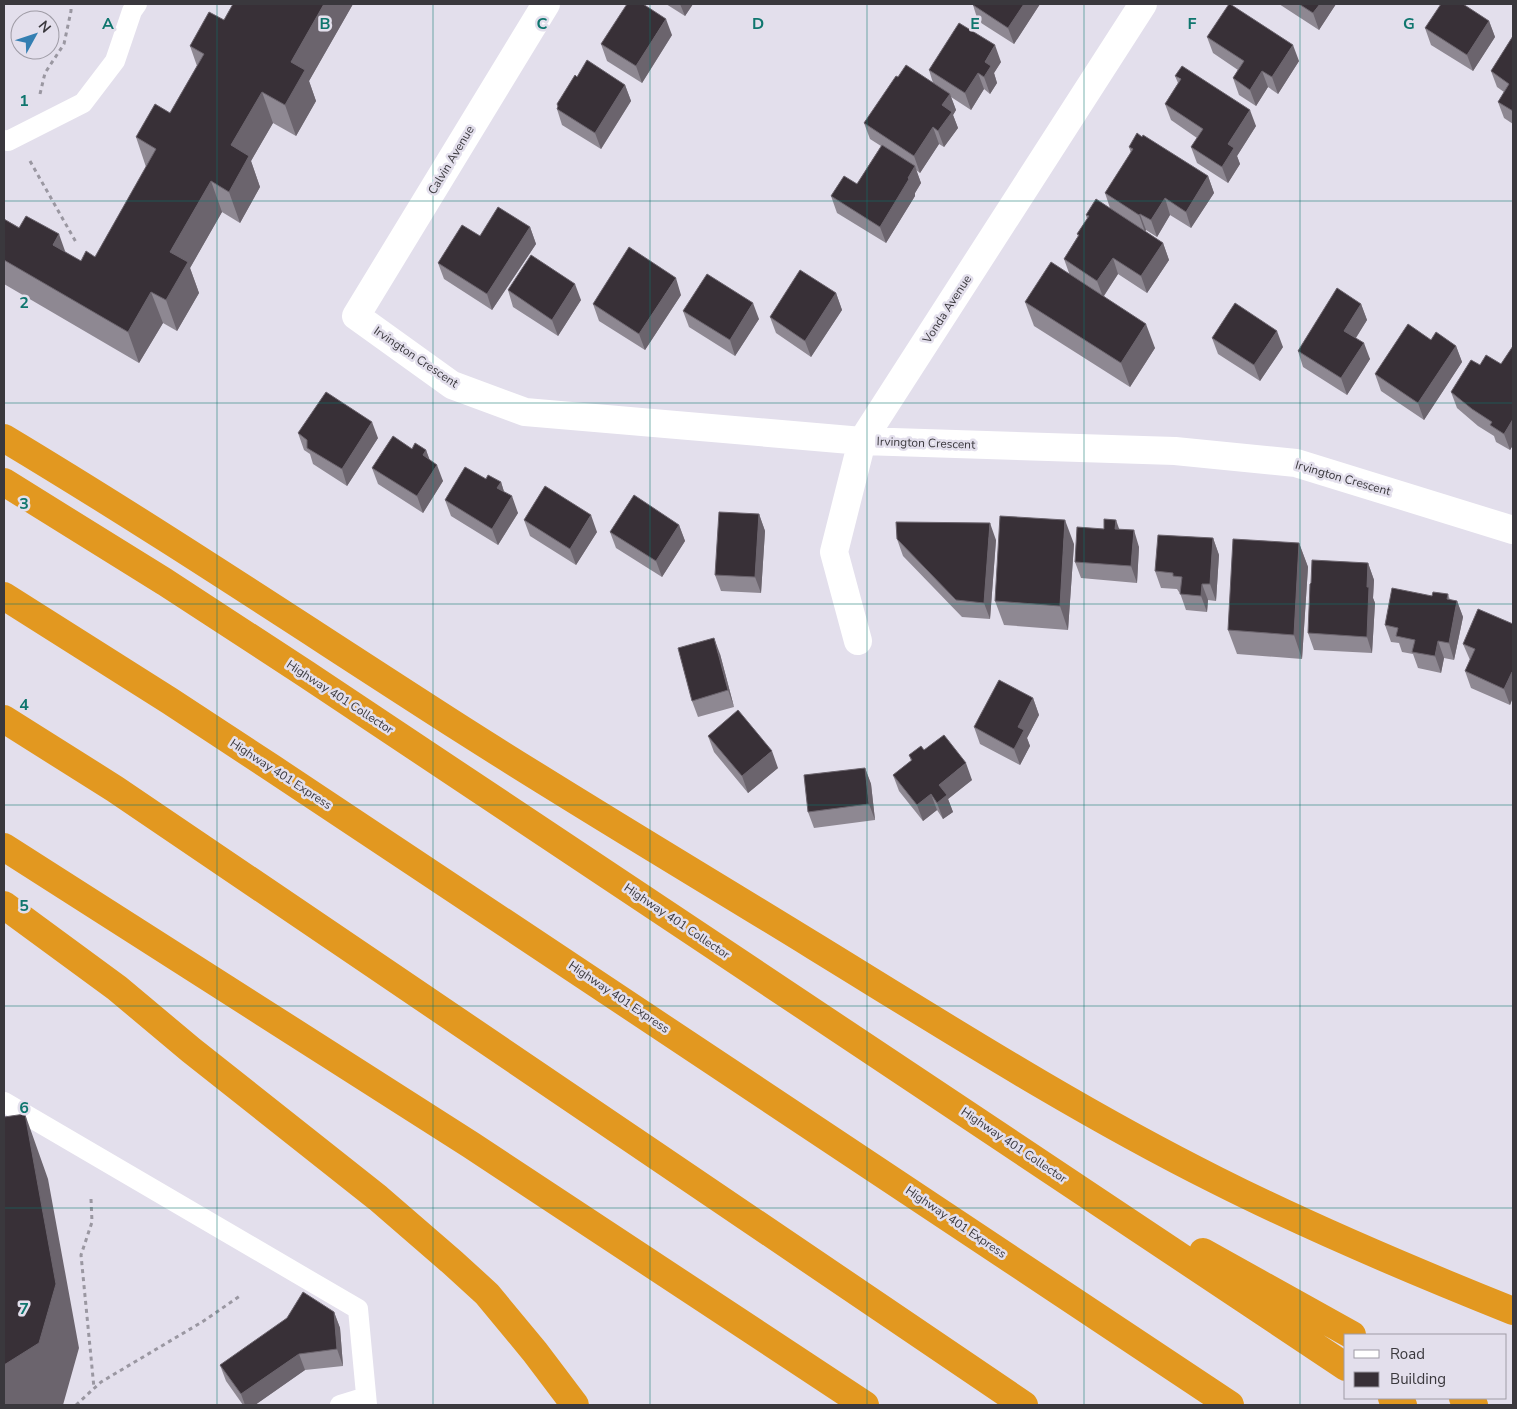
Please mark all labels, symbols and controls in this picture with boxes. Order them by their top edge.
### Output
north arrow [10,10,60,60]
text: A [102,13,114,35]
text: B [319,13,331,35]
text: C [537,13,548,35]
text: D [752,13,764,35]
text: E [970,13,980,35]
text: F [1188,13,1197,35]
text: G [1403,13,1415,35]
text: N [34,17,55,37]
text: 1 [19,90,29,112]
street label: Calvin Avenue [424,123,478,197]
street label: Vonda Avenue [918,272,975,347]
text: 2 [19,292,29,314]
street label: Irvington Crescent [371,323,462,392]
street label: Irvington Crescent [876,433,976,453]
street label: Irvington Crescent [1293,457,1393,499]
text: 3 [19,493,29,515]
street label: Highway 401 Collector [284,656,397,738]
text: 4 [19,694,29,716]
street label: Highway 401 Express [227,735,335,813]
street label: Highway 401 Collector [621,880,734,963]
text: 5 [19,895,29,917]
street label: Highway 401 Express [565,957,673,1037]
text: 6 [19,1097,29,1119]
street label: Highway 401 Collector [958,1104,1071,1187]
street label: Highway 401 Express [902,1182,1010,1262]
text: 7 [19,1298,29,1320]
legend [1344,1334,1507,1399]
text: Road [1390,1344,1425,1364]
text: Building [1390,1369,1446,1389]

